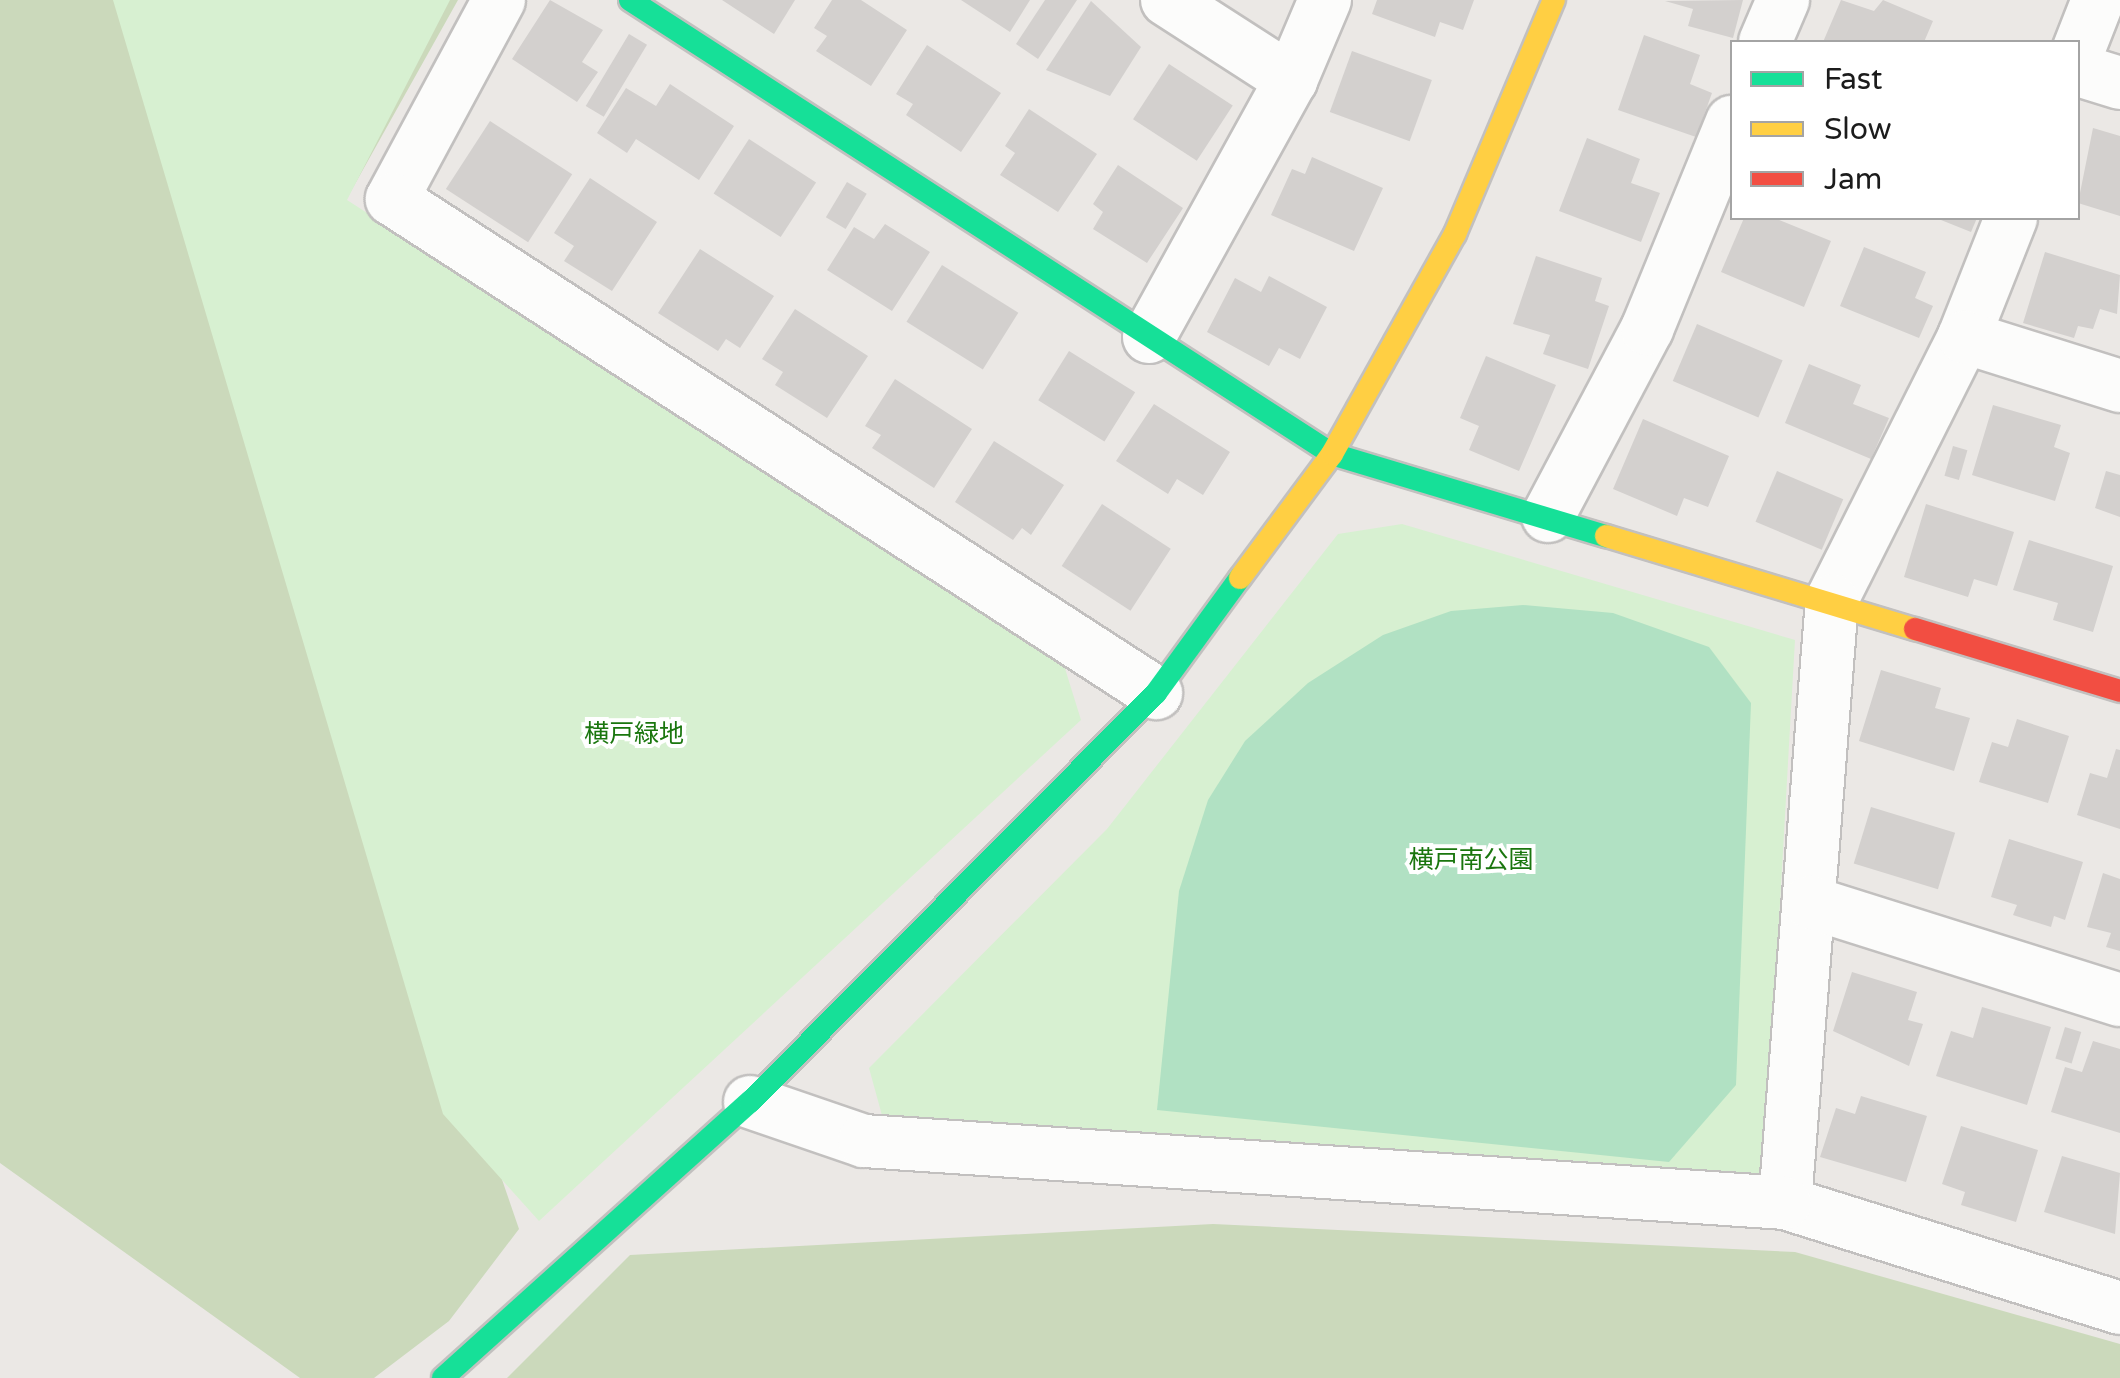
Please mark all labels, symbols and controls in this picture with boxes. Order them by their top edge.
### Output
legend [1730,40,2080,220]
text: Fast [1824,61,1883,98]
text: Slow [1824,111,1892,148]
text: Jam [1824,161,1882,198]
park label: 横戸緑地 [584,719,684,749]
park label: 横戸南公園 [1409,845,1533,875]

